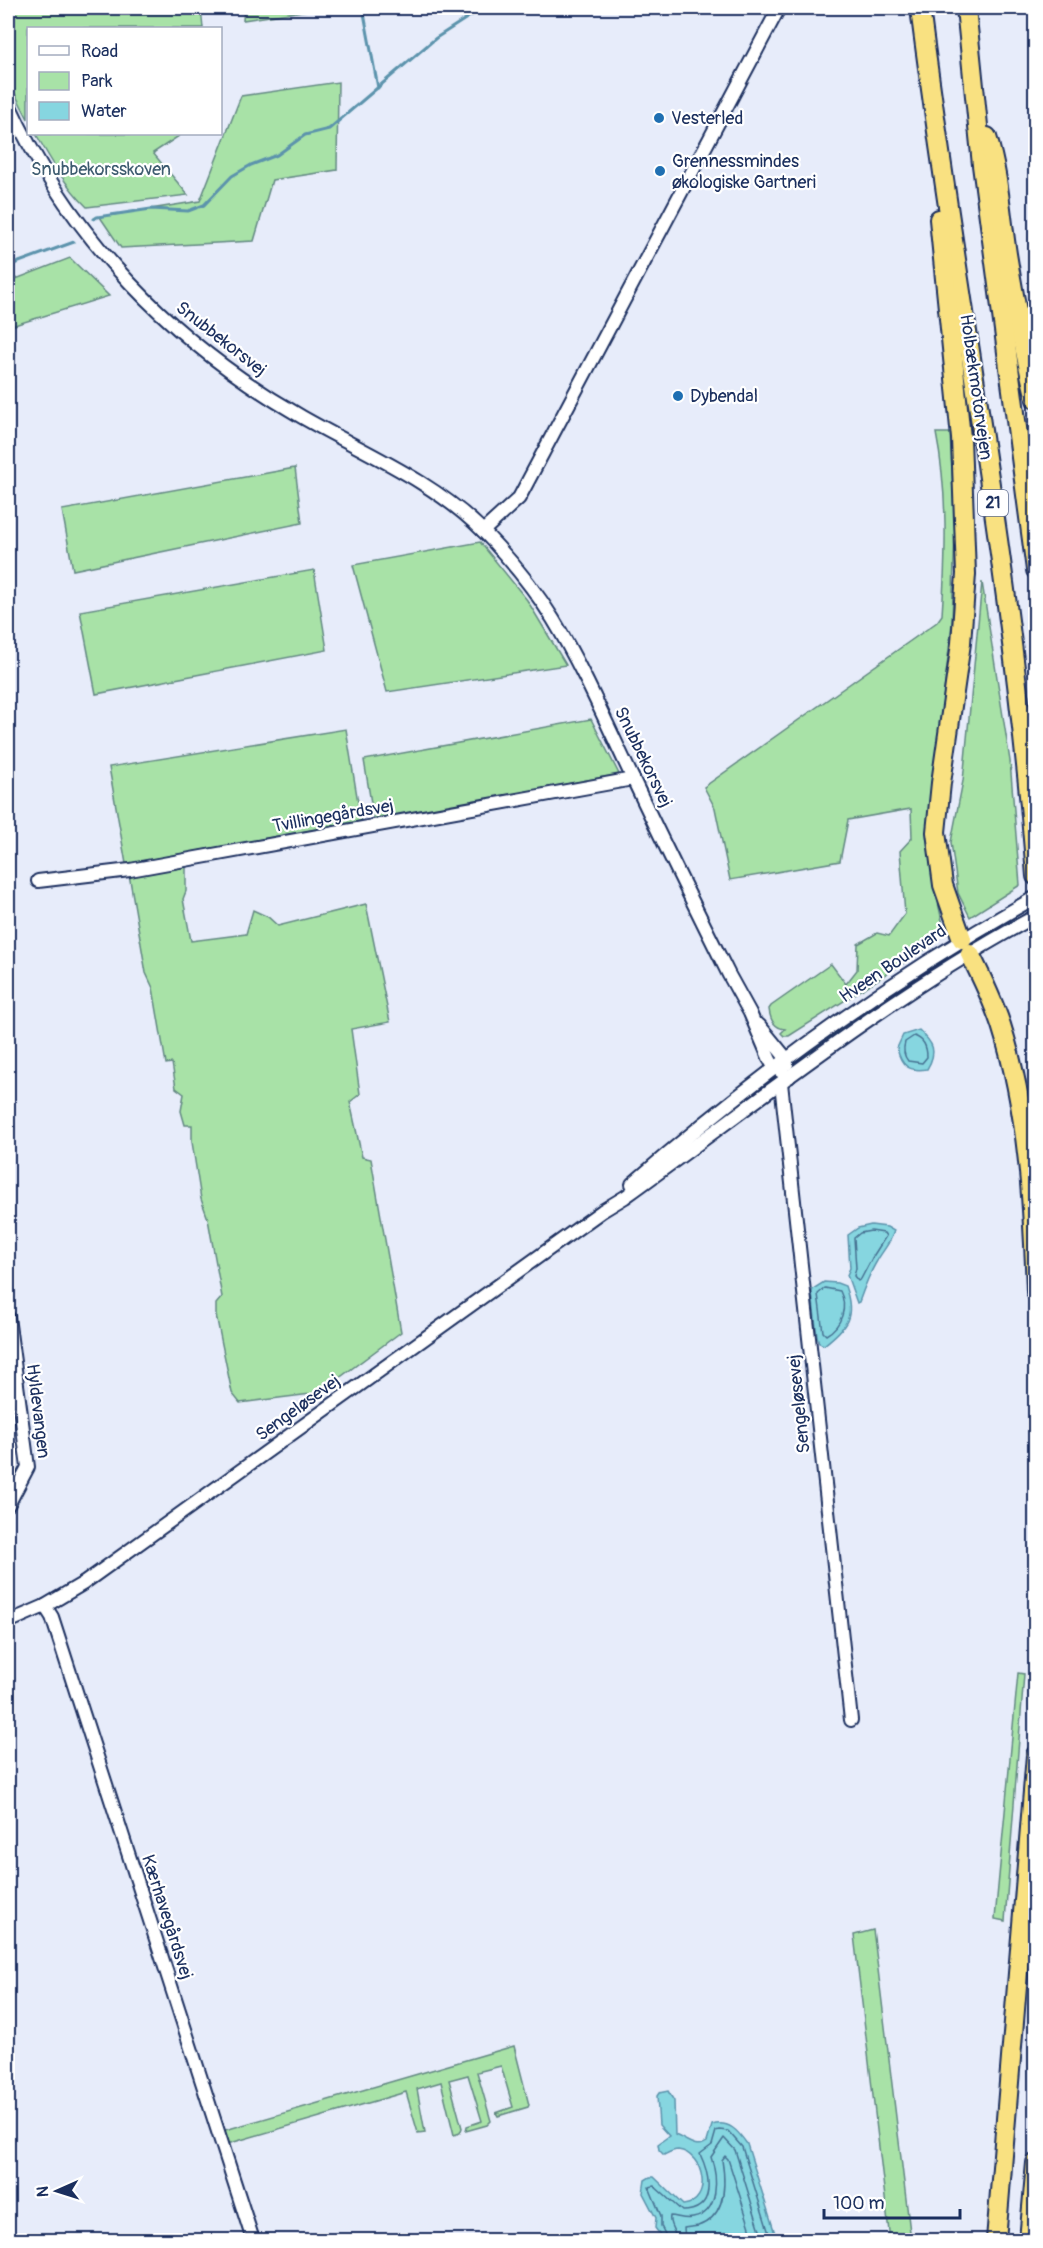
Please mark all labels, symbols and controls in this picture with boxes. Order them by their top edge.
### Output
legend [27,27,222,135]
text: Road [81,40,118,63]
text: Park [81,70,113,93]
text: Water [81,100,127,123]
place label: Vesterled [671,107,743,130]
marker: Vesterled [652,111,666,125]
place label: Grennessmindes økologiske Gartneri [672,150,816,194]
park label: Snubbekorsskoven [31,158,171,181]
marker: Grennessmindes økologiske Gartneri [653,164,667,178]
street label: Snubbekorsvej [171,296,271,382]
street label: Holbækmotorvejen [954,313,998,461]
place label: Dybendal [690,385,758,408]
marker: Dybendal [671,389,685,403]
road number: 21 [978,490,1008,516]
street label: Snubbekorsvej [609,703,677,811]
street label: Tvillingegårdsvej [270,794,396,838]
street label: Hveen Boulevard [835,920,951,1008]
street label: Sengeløsevej [782,1354,816,1454]
street label: Hyldevangen [21,1362,55,1460]
street label: Sengeløsevej [251,1370,345,1446]
street label: Kærhavegårdsvej [136,1852,198,1982]
north arrow [27,2161,87,2221]
scale bar [824,2182,960,2220]
text: N [33,2186,53,2198]
text: 100 m [833,2192,885,2215]

